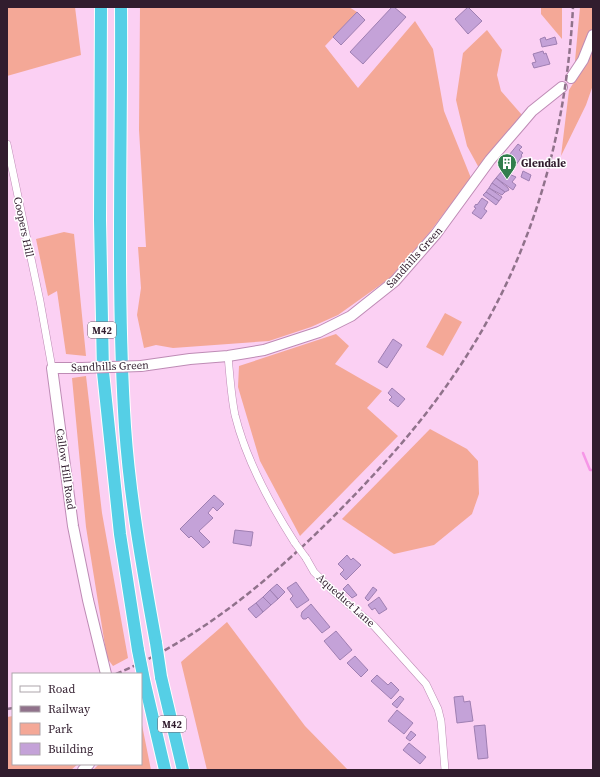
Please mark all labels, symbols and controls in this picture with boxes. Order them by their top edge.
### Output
building icon: Glendale [496,152,518,180]
place label: Glendale [521,156,566,171]
street label: Coopers Hill [10,196,37,259]
street label: Sandhills Green [383,223,446,291]
road number: M42 [88,322,116,338]
street label: Sandhills Green [71,358,149,375]
street label: Callow Hill Road [52,427,79,512]
street label: Aqueduct Lane [313,570,378,631]
legend [12,673,142,765]
text: Road [48,681,75,697]
text: Railway [48,701,91,717]
road number: M42 [158,716,186,732]
text: Park [48,721,73,737]
text: Building [48,741,93,757]

